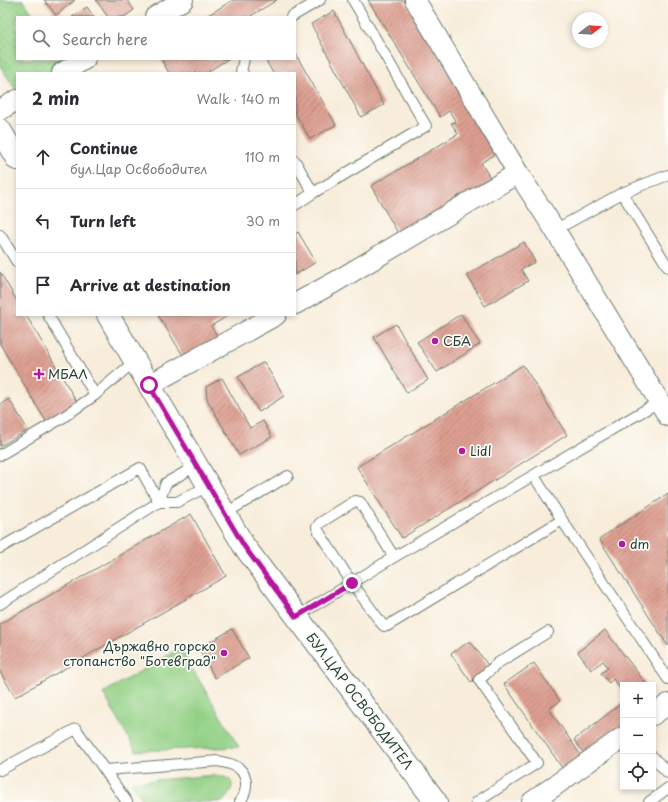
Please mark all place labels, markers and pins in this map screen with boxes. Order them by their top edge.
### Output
place label: СБА [443,331,471,350]
marker: СБА [430,336,440,346]
place label: МБАЛ [48,364,88,383]
marker: МБАЛ [33,368,45,380]
place label: Lidl [470,441,491,460]
marker: Lidl [457,446,467,456]
place label: dm [630,534,649,553]
marker: dm [617,539,627,549]
place label: Държавно горско стопанство "Ботевград" [63,636,216,670]
marker: Държавно горско стопанство "Ботевград" [219,648,229,658]

